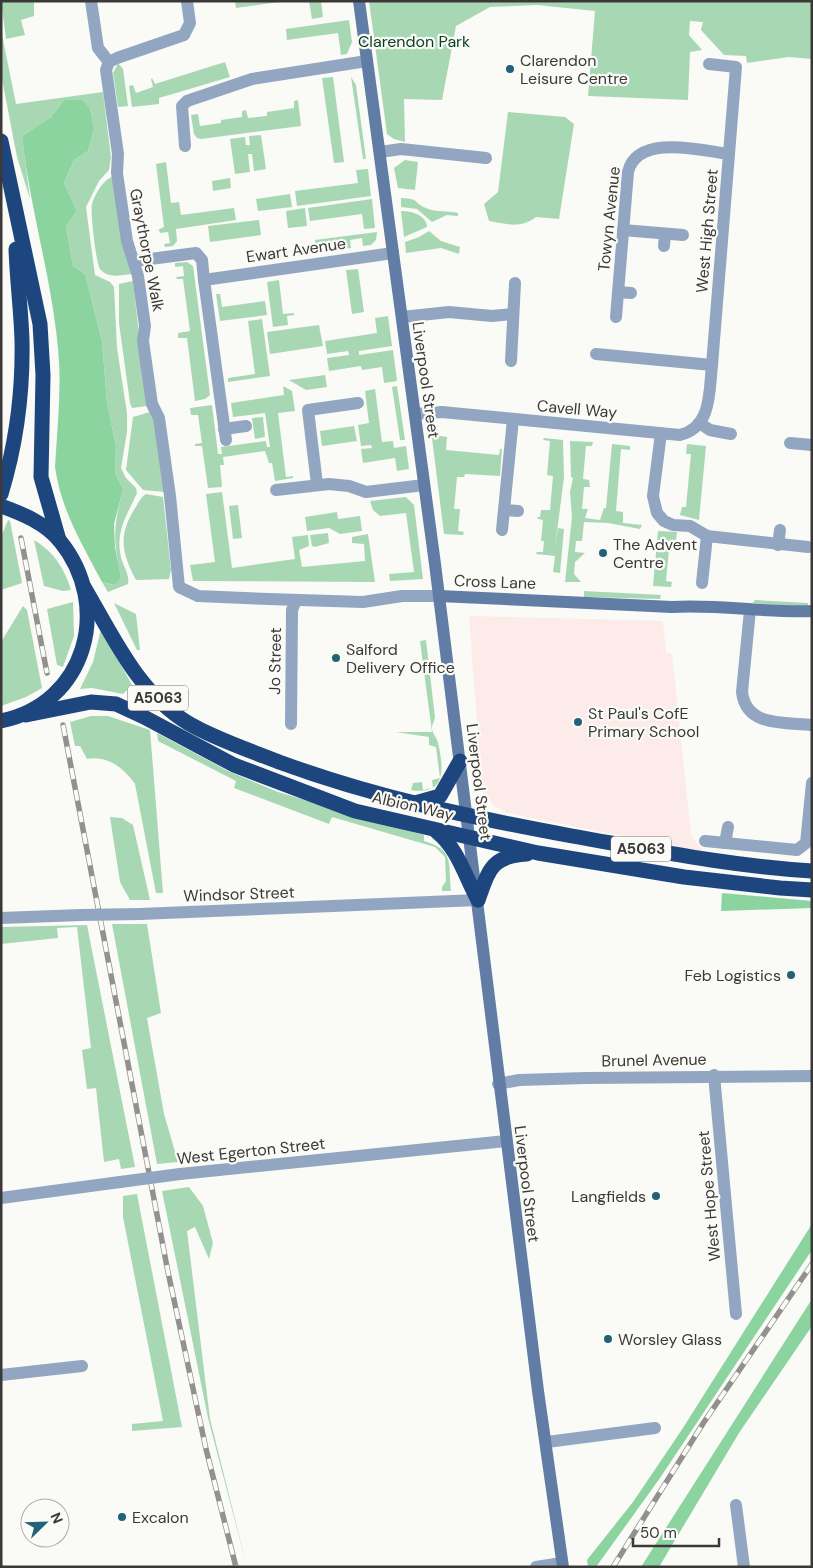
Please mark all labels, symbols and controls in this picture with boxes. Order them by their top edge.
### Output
park label: Clarendon Park [358,31,470,52]
place label: Clarendon Leisure Centre [520,50,628,89]
marker: Clarendon Leisure Centre [504,63,516,75]
street label: Towyn Avenue [593,165,625,273]
street label: West High Street [691,168,723,294]
street label: Graythorpe Walk [125,187,169,313]
street label: Ewart Avenue [245,233,347,267]
street label: Liverpool Street [407,320,445,440]
street label: Cavell Way [536,395,618,423]
place label: The Advent Centre [613,534,697,573]
marker: The Advent Centre [597,547,609,559]
street label: Cross Lane [454,570,536,594]
street label: Jo Street [264,627,286,695]
place label: Salford Delivery Office [346,639,455,678]
marker: Salford Delivery Office [330,652,342,664]
road number: A5063 [128,686,188,710]
place label: St Paul's CofE Primary School [588,703,699,742]
marker: St Paul's CofE Primary School [572,716,584,728]
street label: Liverpool Street [461,722,497,842]
street label: Albion Way [370,786,456,826]
road number: A5063 [611,836,671,862]
street label: Windsor Street [183,882,295,906]
place label: Feb Logistics [684,965,781,986]
marker: Feb Logistics [785,969,797,981]
street label: Brunel Avenue [601,1049,707,1071]
street label: Liverpool Street [509,1124,545,1244]
street label: West Hope Street [693,1130,725,1262]
street label: West Egerton Street [176,1133,326,1169]
place label: Langfields [571,1186,646,1207]
marker: Langfields [650,1190,662,1202]
place label: Worsley Glass [618,1329,722,1350]
marker: Worsley Glass [602,1333,614,1345]
north arrow [20,1498,70,1548]
place label: Excalon [132,1507,189,1528]
text: N [47,1510,67,1526]
marker: Excalon [116,1511,128,1523]
scale bar [633,1516,719,1548]
text: 50 m [640,1523,677,1543]

